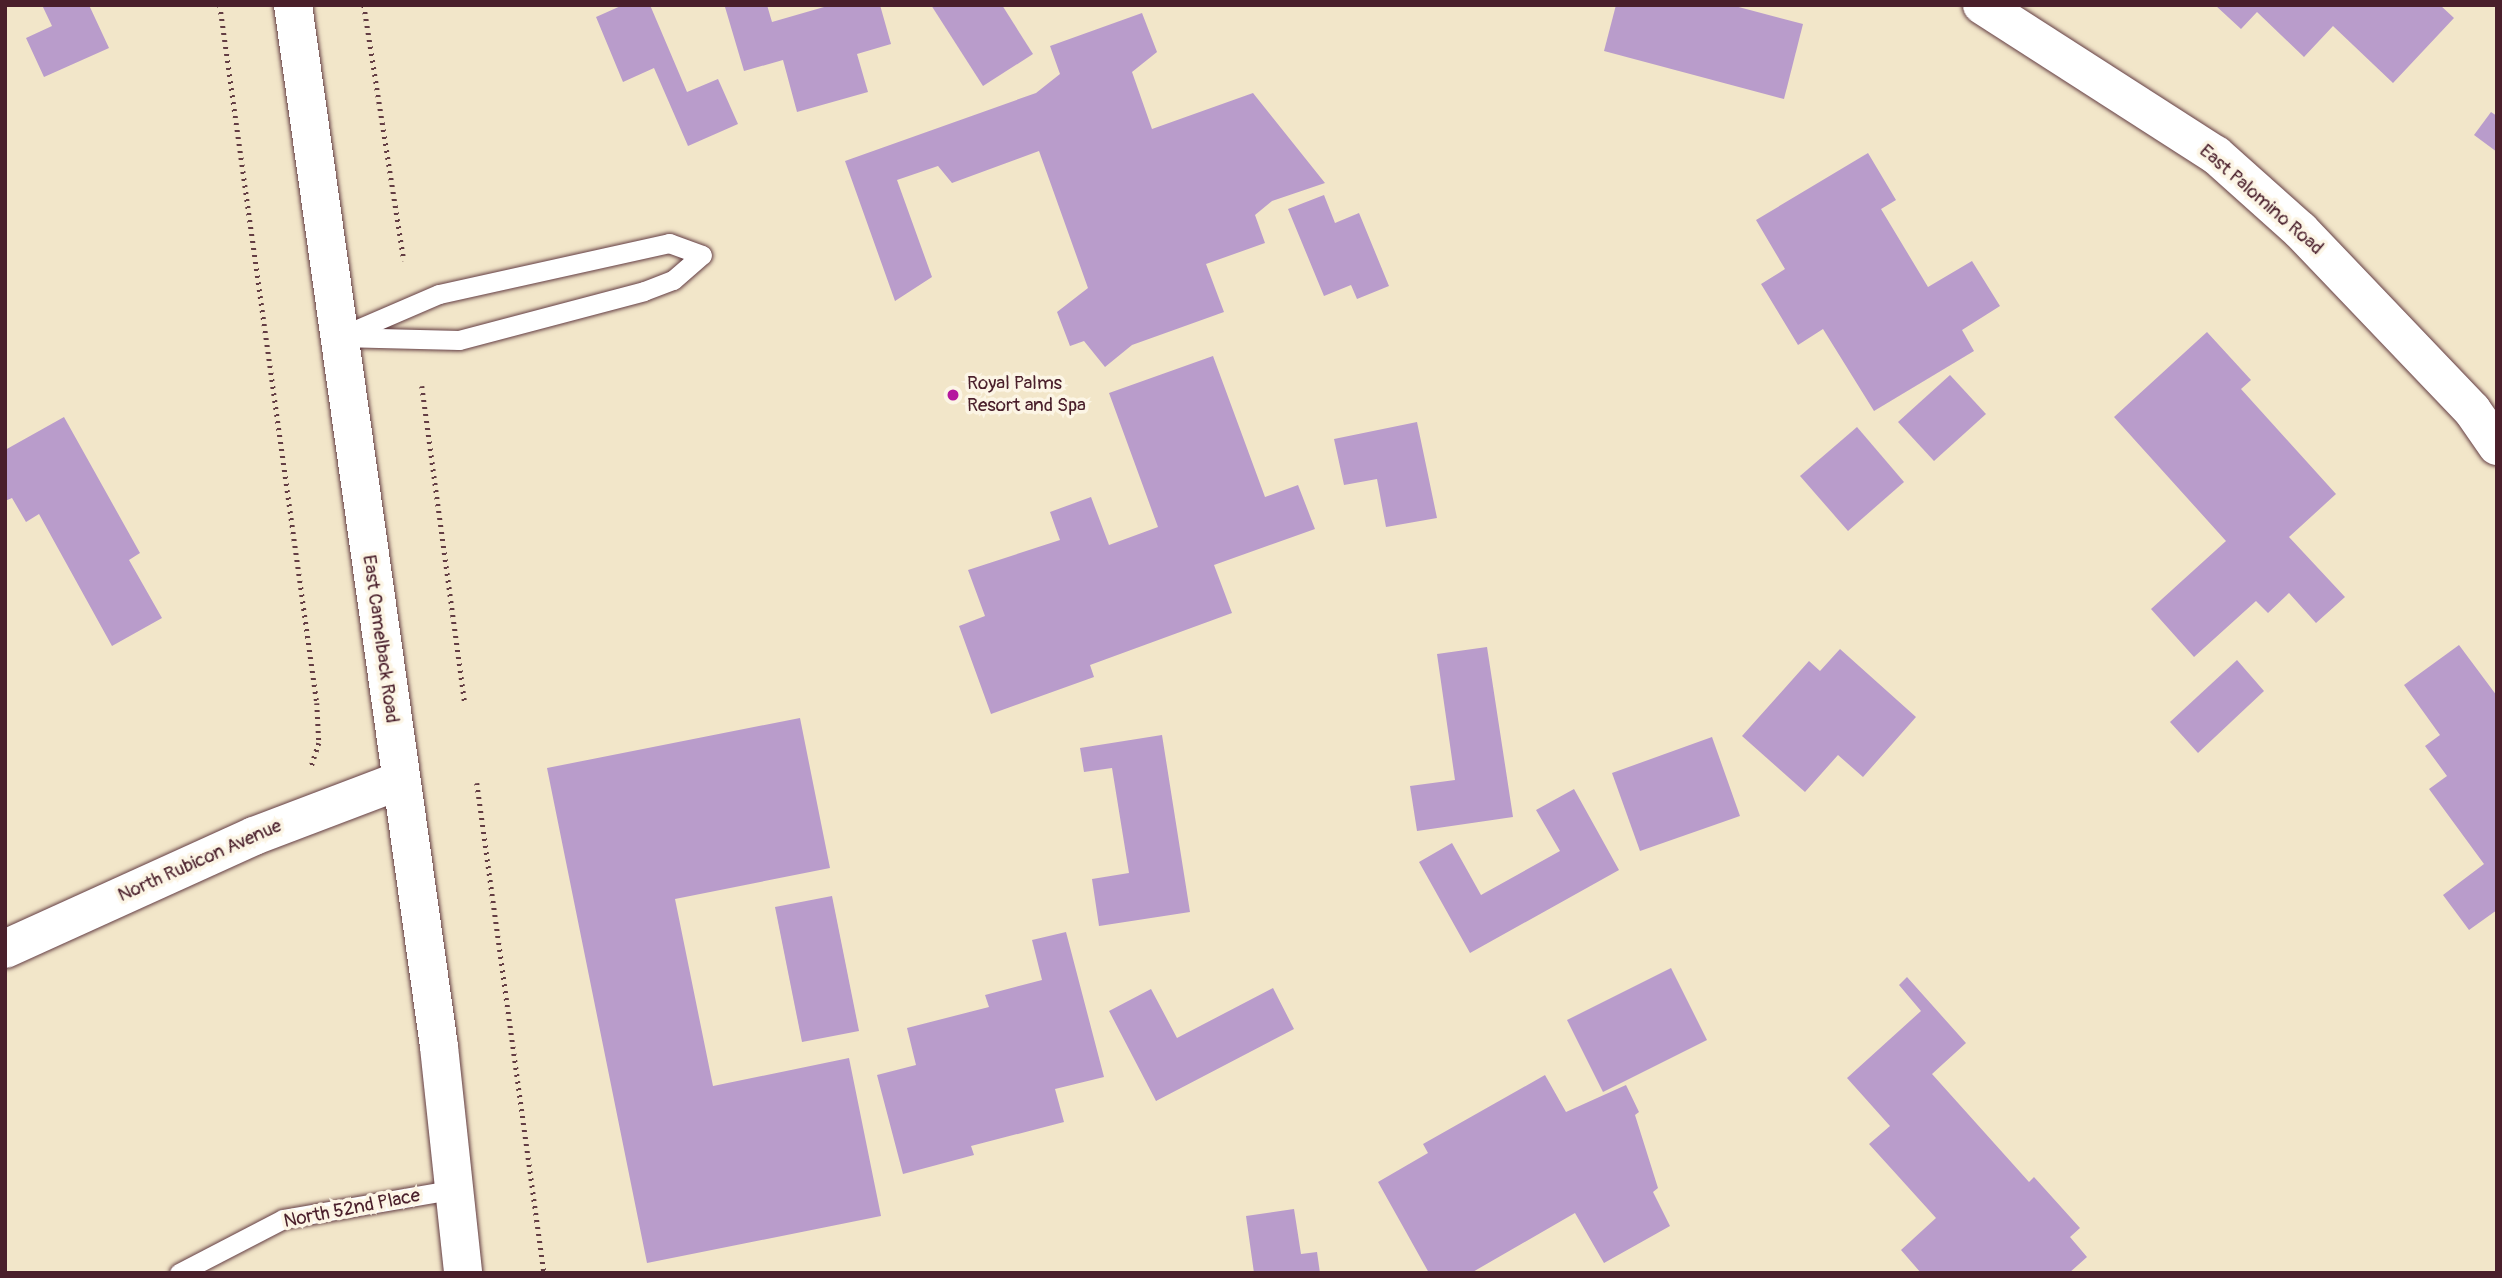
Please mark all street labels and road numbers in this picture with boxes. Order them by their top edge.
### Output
street label: East Palomino Road [2194,140,2328,260]
street label: East Camelback Road [357,553,403,725]
street label: North Rubicon Avenue [115,815,285,907]
street label: North 52nd Place [282,1185,422,1233]

